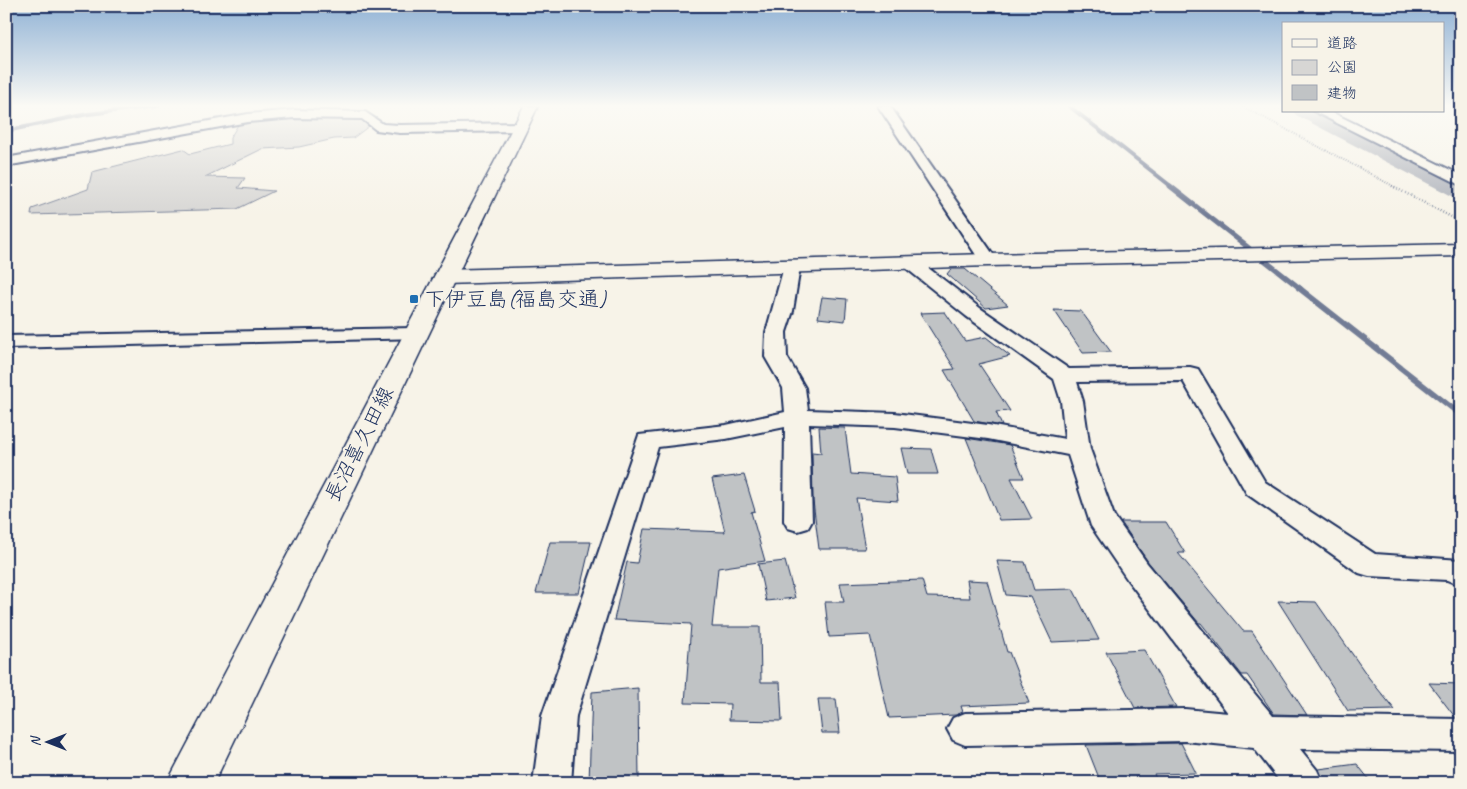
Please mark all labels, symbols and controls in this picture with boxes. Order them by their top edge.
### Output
legend [1282,22,1444,112]
text: 道路 [1327,34,1357,53]
text: 公園 [1327,58,1357,77]
text: 建物 [1327,84,1357,103]
place label: 下伊豆島(福島交通) [424,286,607,312]
marker: 下伊豆島(福島交通) [408,293,420,305]
street label: 長沼喜久田線 [319,382,399,506]
north arrow [22,716,72,766]
text: N [27,735,44,746]

